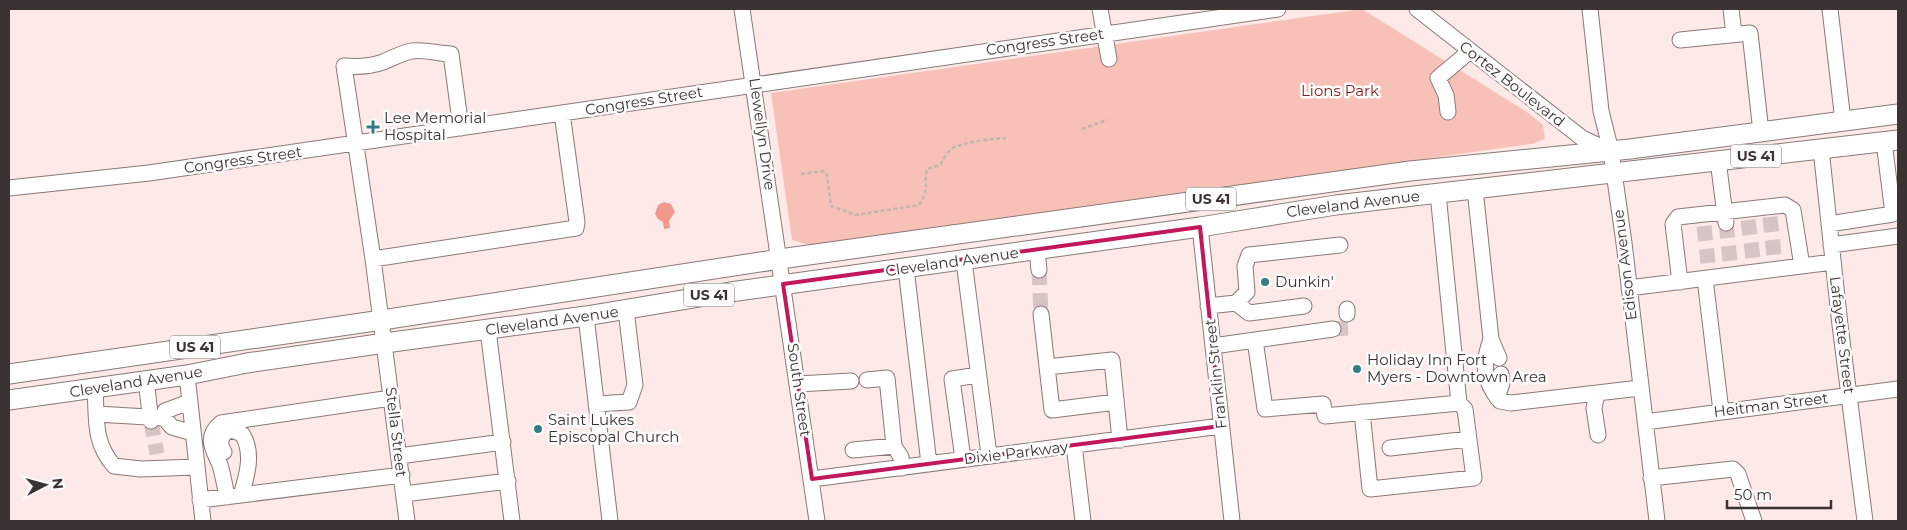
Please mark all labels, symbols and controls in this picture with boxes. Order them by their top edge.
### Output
street label: Congress Street [985,24,1105,59]
street label: Cortez Boulevard [1456,36,1569,131]
street label: Llewellyn Drive [745,77,780,191]
park label: Lions Park [1301,81,1379,100]
street label: Congress Street [584,82,704,119]
place label: Lee Memorial Hospital [384,108,486,144]
marker: Lee Memorial Hospital [366,120,380,134]
street label: Congress Street [183,142,303,177]
road number: US 41 [1731,144,1781,168]
street label: Cleveland Avenue [1285,186,1421,221]
road number: US 41 [1186,188,1236,210]
street label: Edison Avenue [1608,209,1641,322]
street label: Cleveland Avenue [884,243,1020,280]
place label: Dunkin' [1275,272,1334,291]
street label: Lafayette Street [1826,275,1859,395]
marker: Dunkin' [1259,276,1271,288]
road number: US 41 [684,284,734,306]
street label: Cleveland Avenue [484,302,620,339]
street label: Franklin Street [1200,318,1231,430]
road number: US 41 [170,336,220,358]
street label: South Street [784,342,815,438]
place label: Holiday Inn Fort Myers - Downtown Area [1367,350,1547,386]
street label: Cleveland Avenue [68,362,204,401]
marker: Holiday Inn Fort Myers - Downtown Area [1351,363,1363,375]
street label: Stella Street [382,386,411,478]
street label: Heitman Street [1712,388,1829,421]
place label: Saint Lukes Episcopal Church [548,410,679,446]
marker: Saint Lukes Episcopal Church [532,423,544,435]
street label: Dixie Parkway [963,437,1070,468]
north arrow [20,460,70,510]
text: N [48,477,67,490]
scale bar [1727,478,1831,510]
text: 50 m [1734,485,1772,504]

